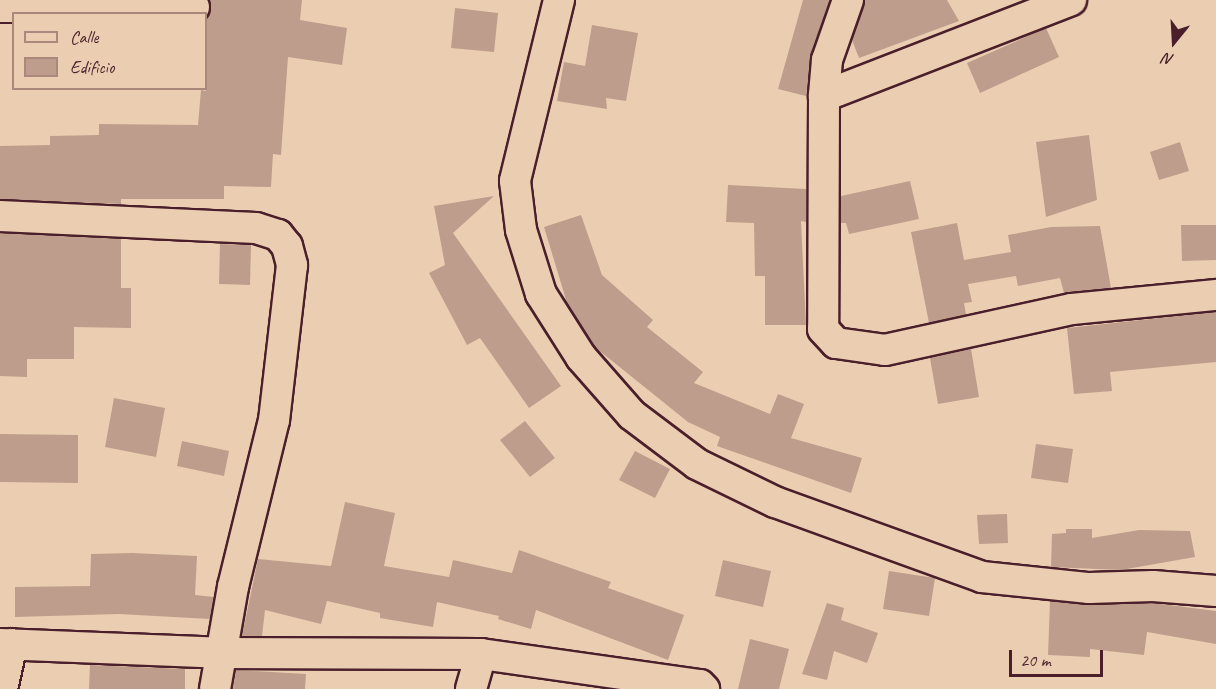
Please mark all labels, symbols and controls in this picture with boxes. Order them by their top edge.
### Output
legend [12,12,207,90]
north arrow [1144,12,1204,72]
text: Calle [70,26,98,48]
text: N [1161,48,1176,70]
text: Edificio [70,56,114,78]
scale bar [1012,638,1106,676]
text: 20 m [1020,649,1051,671]

